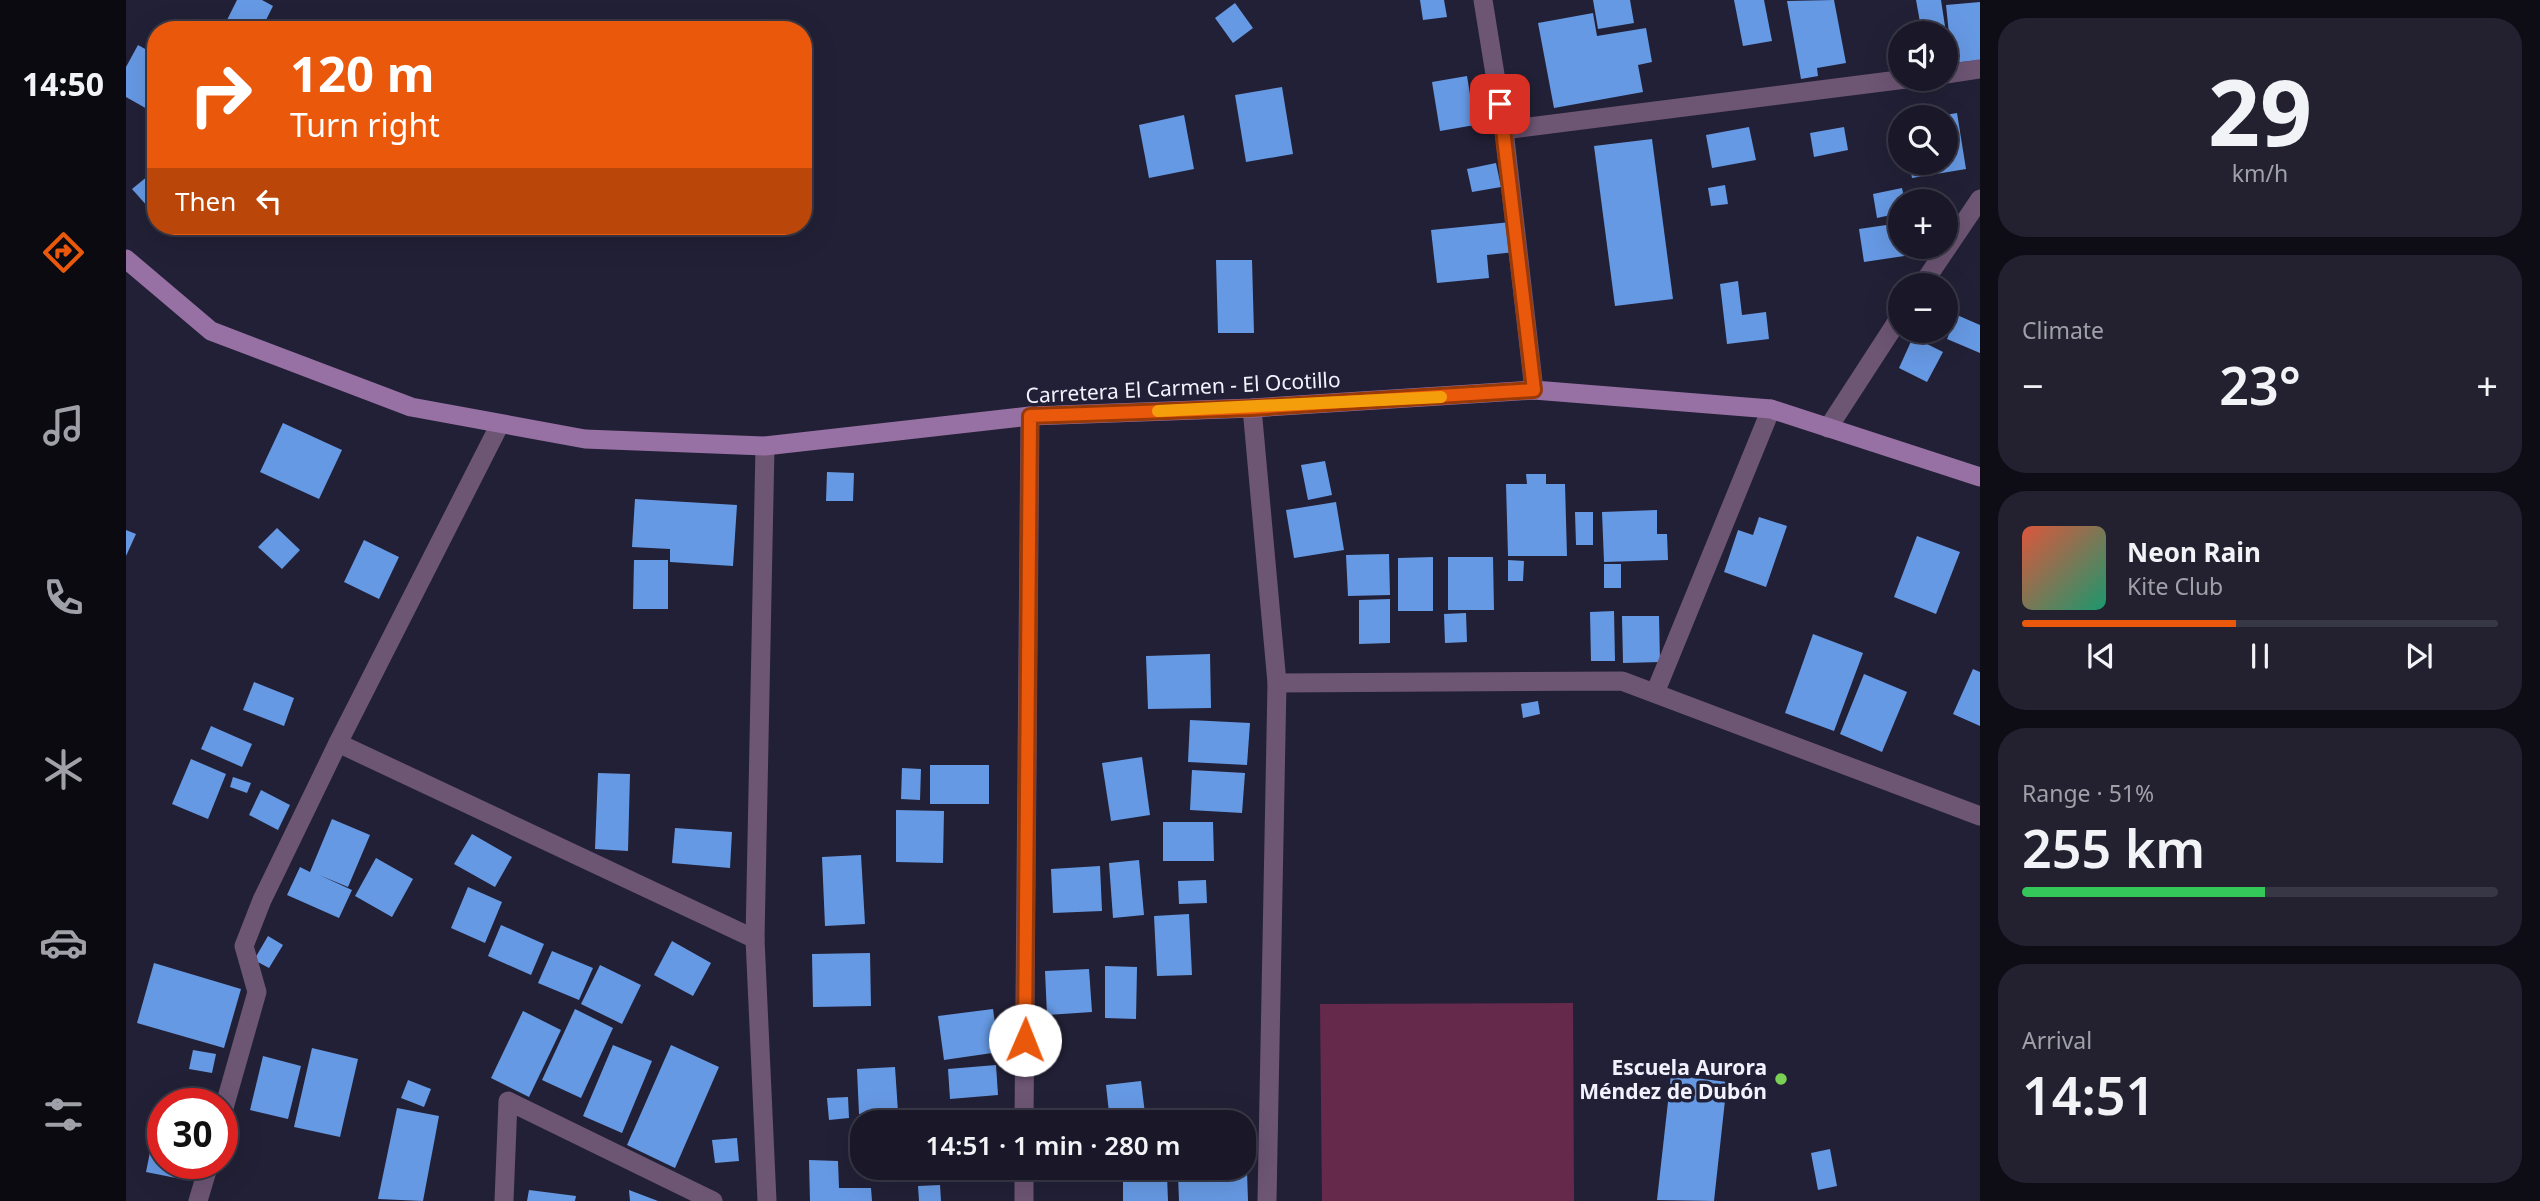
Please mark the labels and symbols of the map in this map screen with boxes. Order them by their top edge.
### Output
pin [1470,74,1530,134]
street label: Carretera El Carmen - El Ocotillo [1025,365,1341,409]
position arrow [988,1003,1062,1077]
place label: Escuela Aurora Méndez de Dubón [1579,1053,1767,1105]
marker: Escuela Aurora Méndez de Dubón [1773,1071,1789,1087]
speed limit sign: 30 [147,1088,238,1179]

